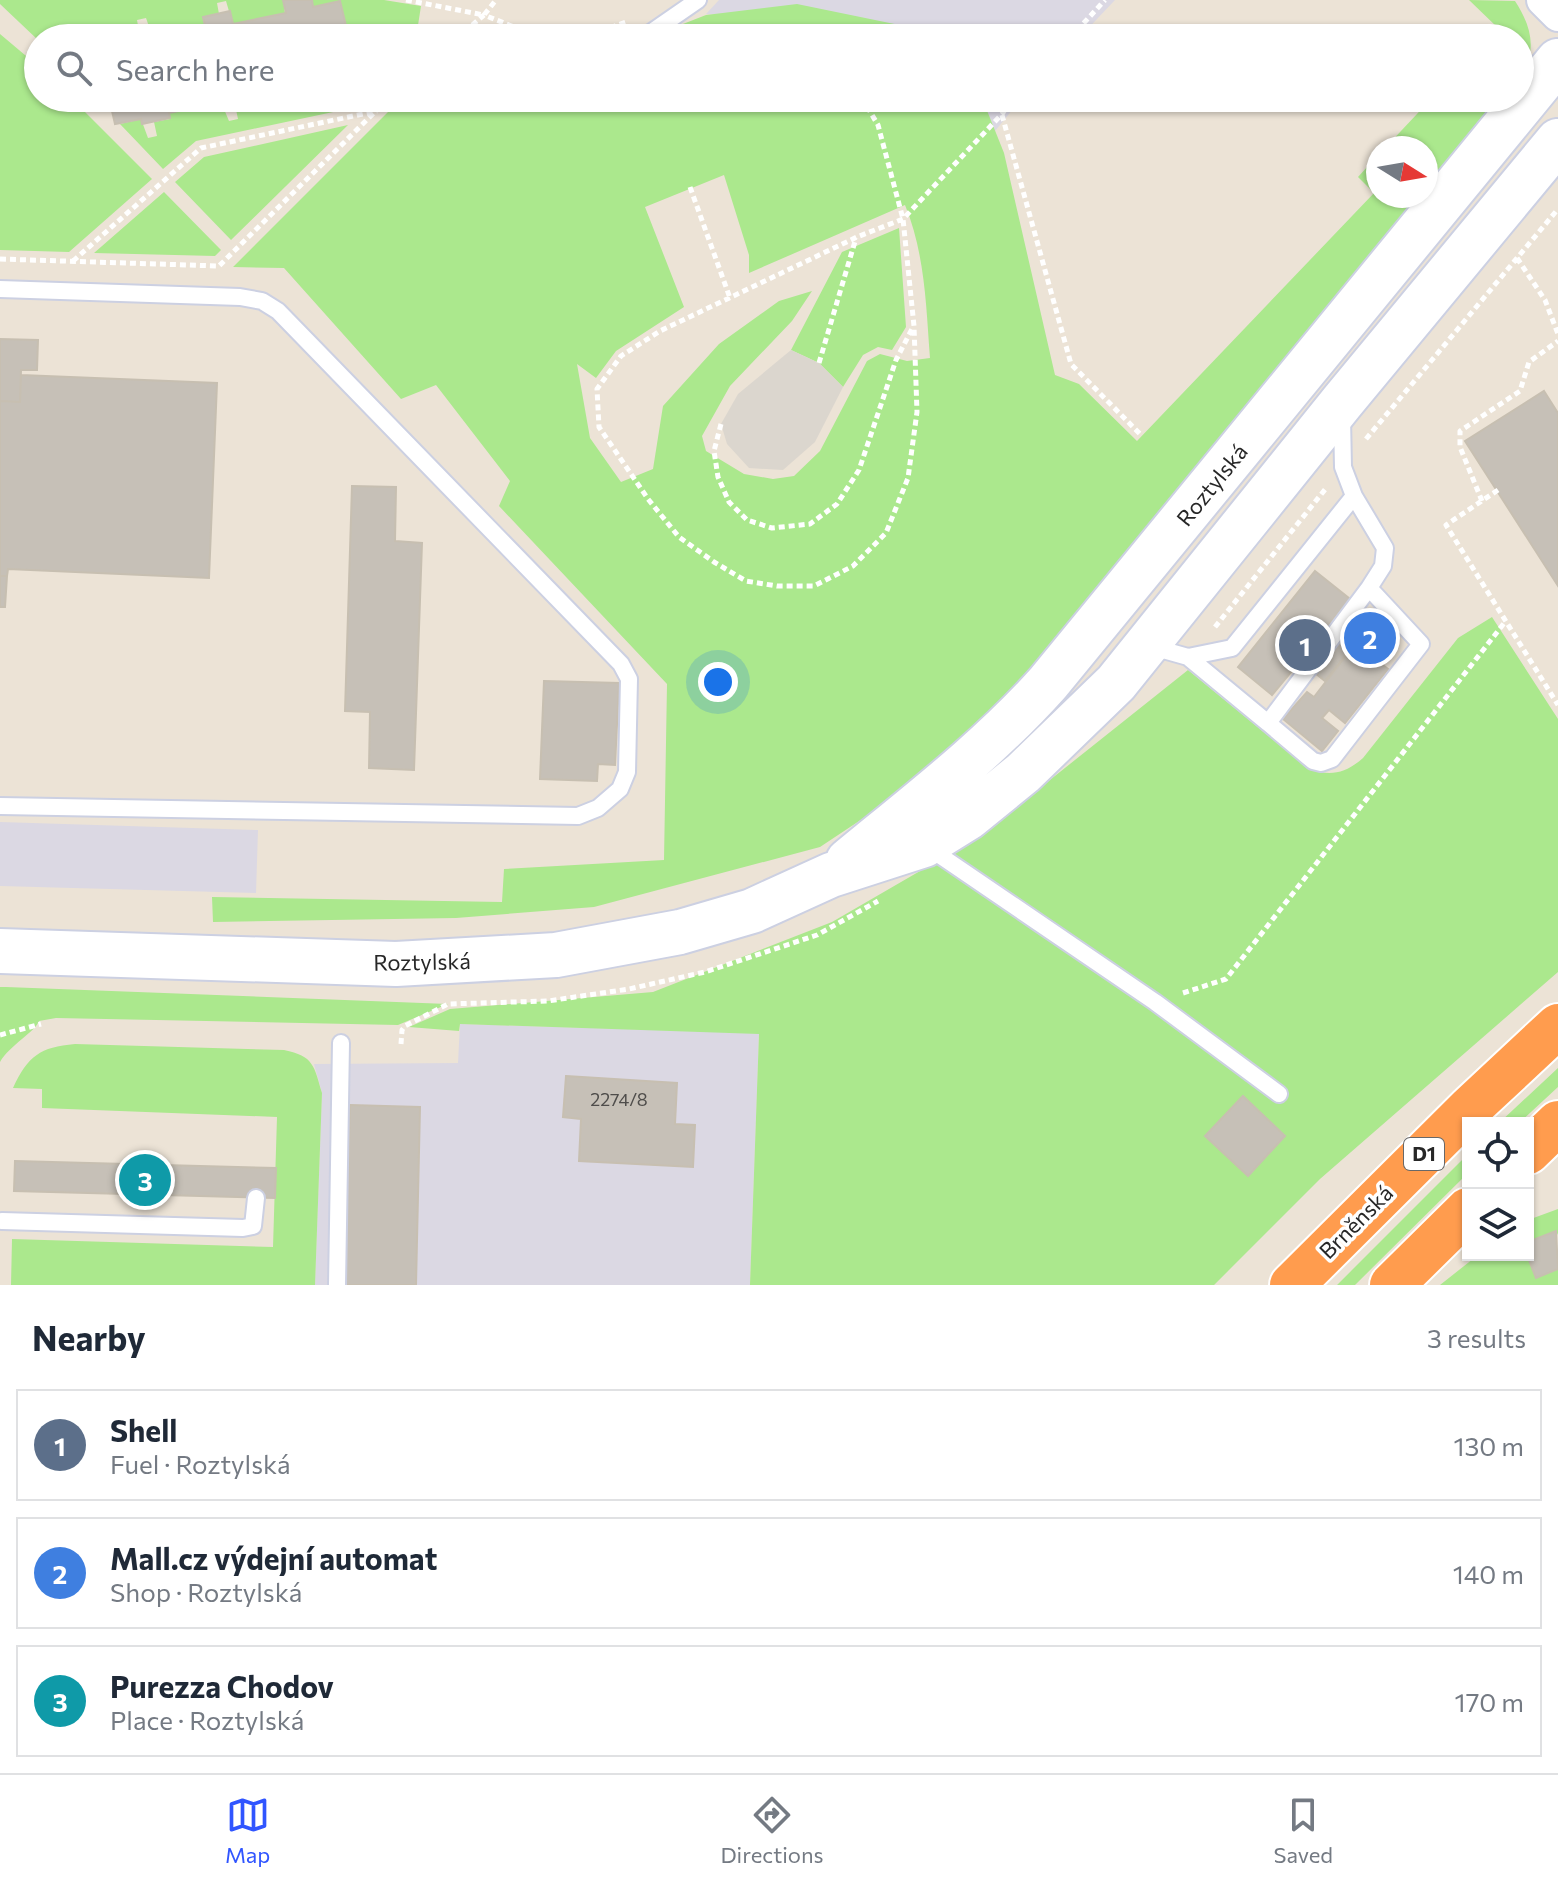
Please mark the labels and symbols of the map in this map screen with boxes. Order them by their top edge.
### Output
north arrow [1366,136,1438,208]
street label: Roztylská [1170,438,1253,531]
pin: 2 [1344,608,1396,668]
pin: 1 [1279,615,1331,675]
your location [698,662,738,702]
street label: Roztylská [373,947,471,976]
house number: 2274/8 [590,1088,648,1110]
road number: D1 [1404,1138,1444,1170]
pin: 3 [119,1150,171,1210]
street label: Brněnská [1313,1179,1398,1264]

